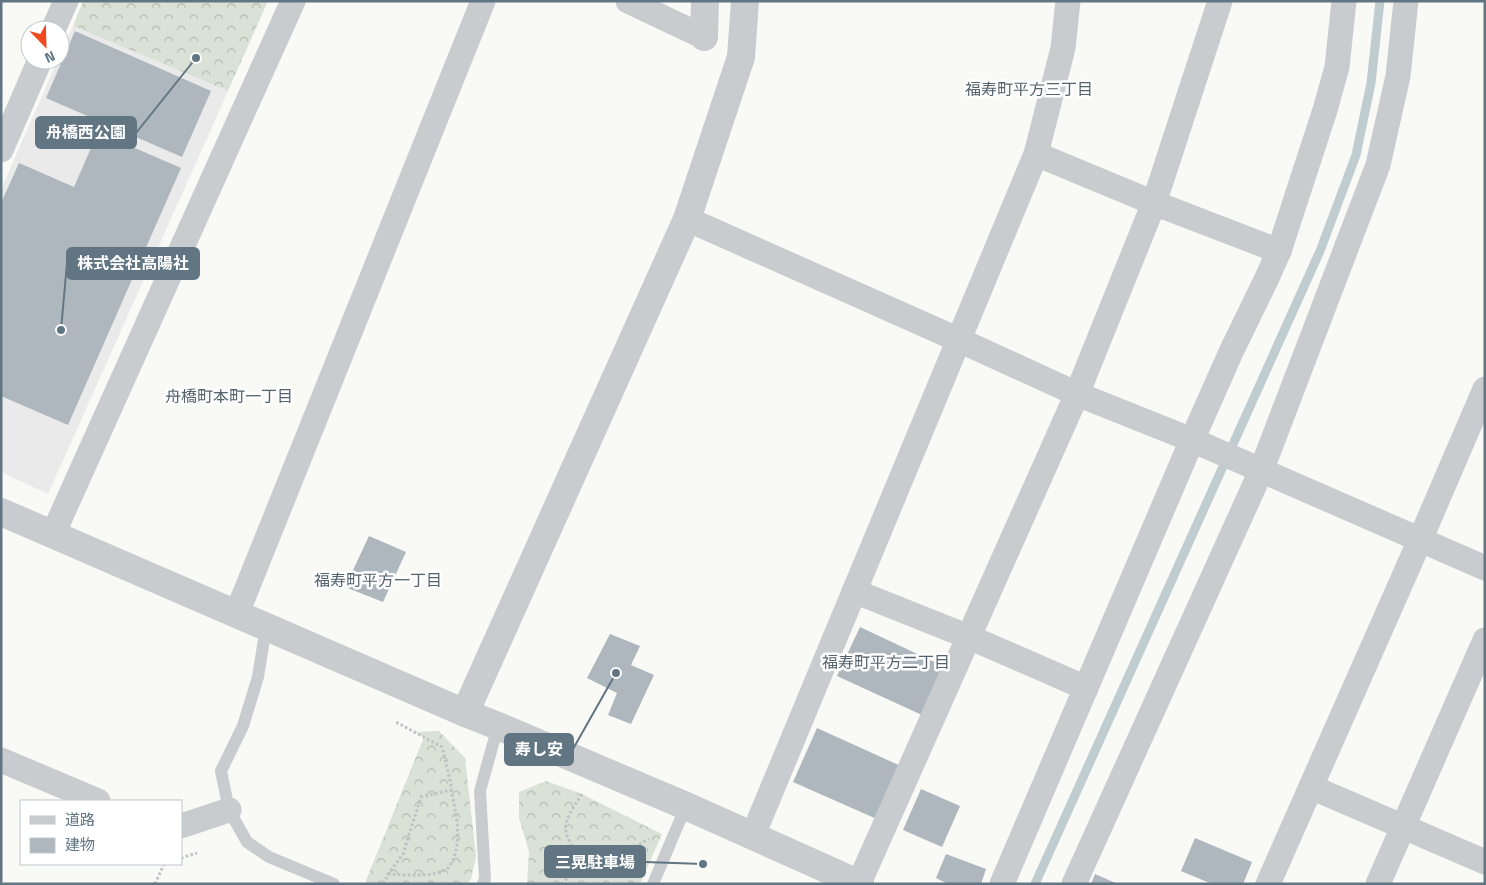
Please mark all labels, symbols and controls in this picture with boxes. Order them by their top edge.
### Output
north arrow [20,20,70,70]
text: N [42,46,59,69]
district label: 福寿町平方三丁目 [965,77,1093,101]
callout: 舟橋西公園 [36,117,136,148]
text: 舟橋西公園 [46,120,126,144]
callout: 株式会社高陽社 [67,248,199,279]
text: 株式会社高陽社 [77,251,189,275]
district label: 舟橋町本町一丁目 [165,384,293,408]
district label: 福寿町平方一丁目 [314,568,442,592]
district label: 福寿町平方二丁目 [822,650,950,674]
callout: 寿し安 [505,734,573,765]
text: 寿し安 [515,737,563,761]
legend [20,800,182,865]
text: 道路 [65,808,95,831]
text: 建物 [65,833,95,856]
callout: 三晃駐車場 [545,846,645,877]
text: 三晃駐車場 [555,850,635,874]

